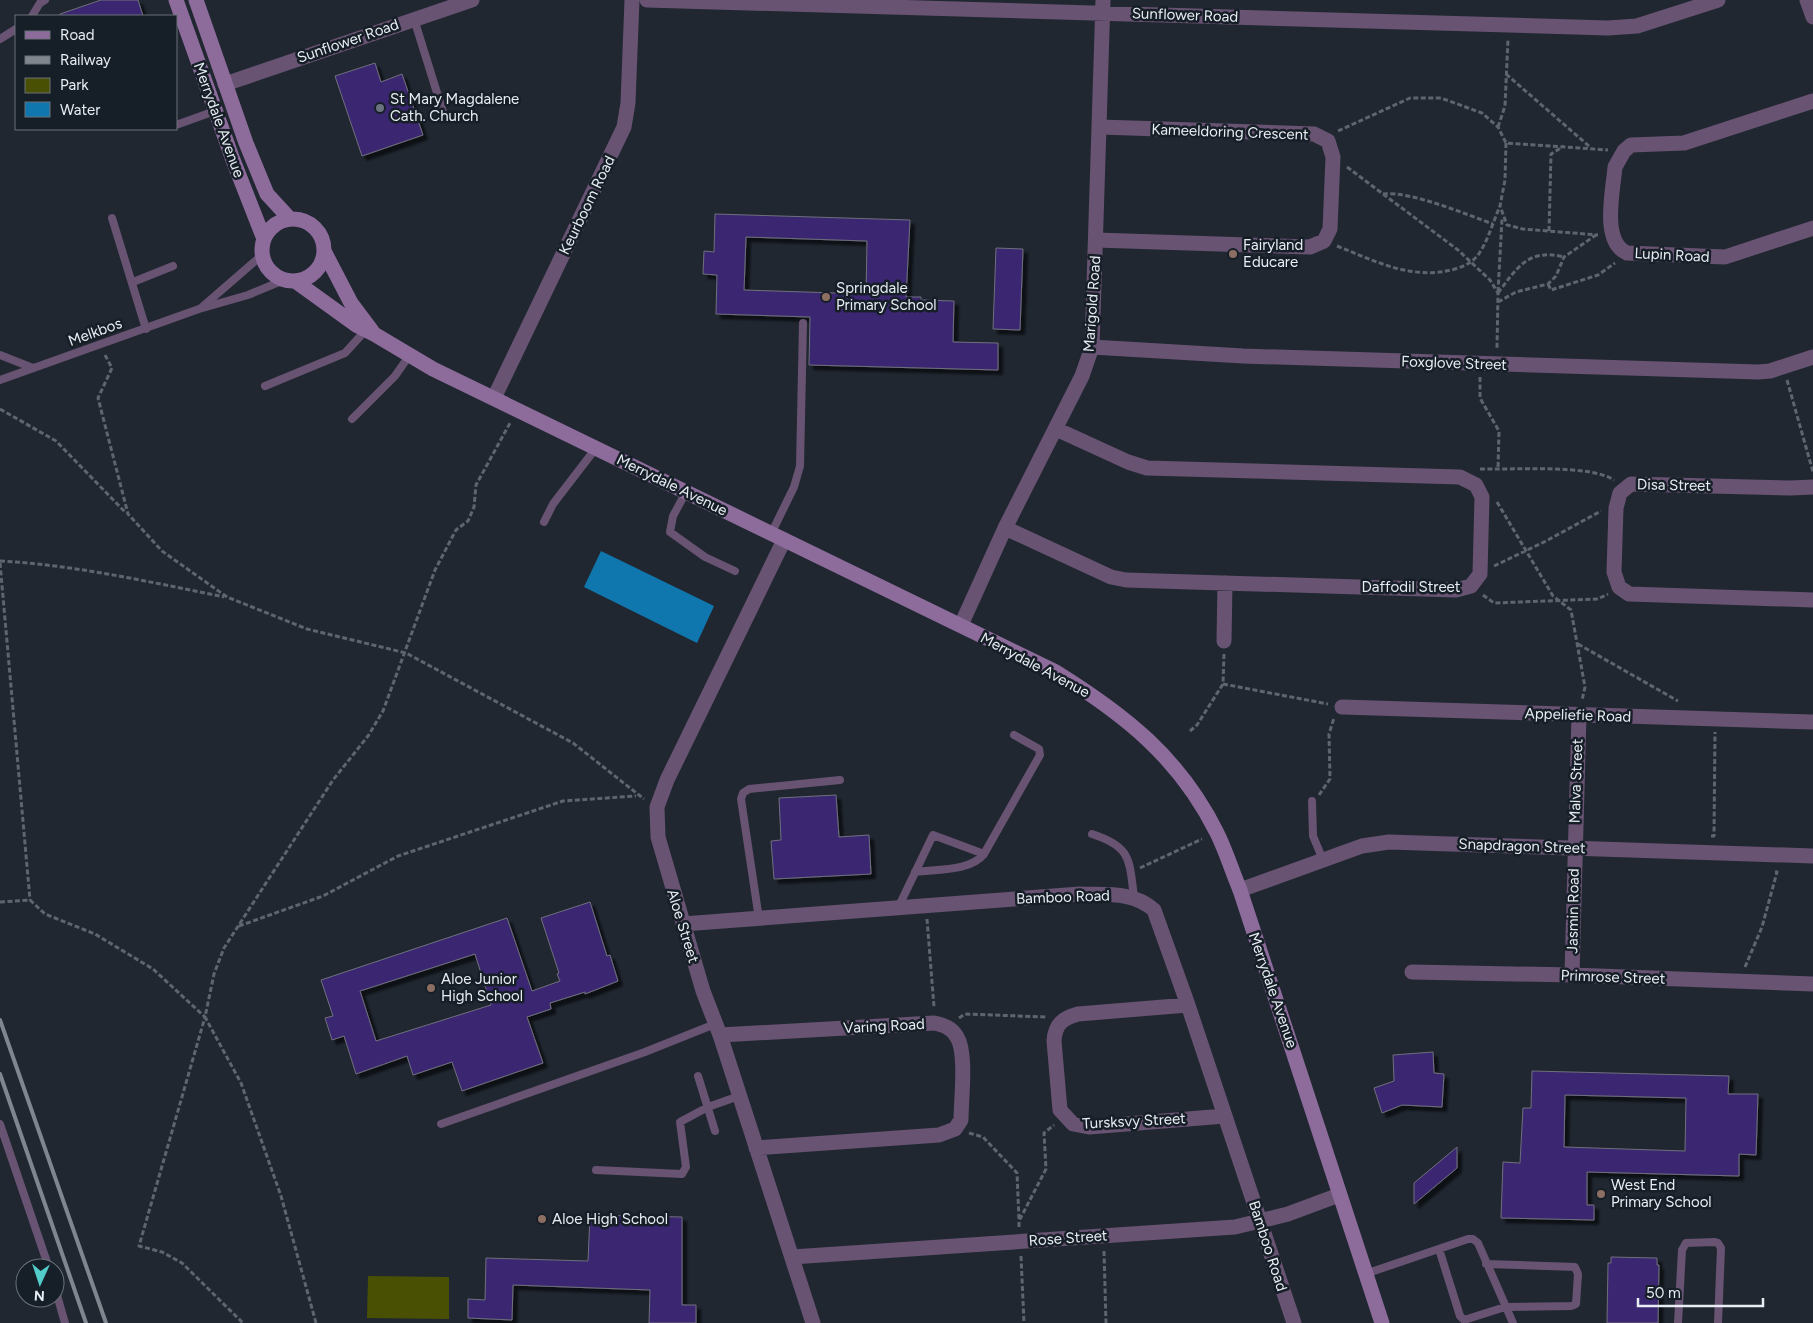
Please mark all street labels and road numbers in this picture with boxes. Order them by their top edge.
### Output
street label: Sunflower Road [1132,4,1238,26]
street label: Sunflower Road [295,15,401,67]
street label: Merrydale Avenue [190,60,248,180]
street label: Kameeldoring Crescent [1151,120,1309,144]
street label: Keurboom Road [555,153,619,257]
street label: Lupin Road [1634,244,1710,266]
street label: Marigold Road [1080,255,1104,353]
street label: Melkbos [66,314,124,350]
street label: Foxglove Street [1401,352,1508,374]
street label: Merrydale Avenue [614,450,730,520]
street label: Disa Street [1637,475,1712,495]
street label: Daffodil Street [1362,578,1461,596]
street label: Merrydale Avenue [977,629,1093,701]
street label: Appeliefie Road [1524,704,1632,726]
street label: Malva Street [1566,738,1586,824]
street label: Snapdragon Street [1458,835,1586,857]
street label: Jasmin Road [1563,868,1583,954]
street label: Bamboo Road [1016,886,1110,908]
street label: Aloe Street [663,887,703,965]
street label: Merrydale Avenue [1245,930,1301,1050]
street label: Primrose Street [1560,966,1666,988]
street label: Varing Road [843,1015,925,1037]
street label: Tursksvy Street [1082,1109,1187,1133]
street label: Bamboo Road [1245,1199,1291,1293]
street label: Rose Street [1028,1226,1108,1250]

